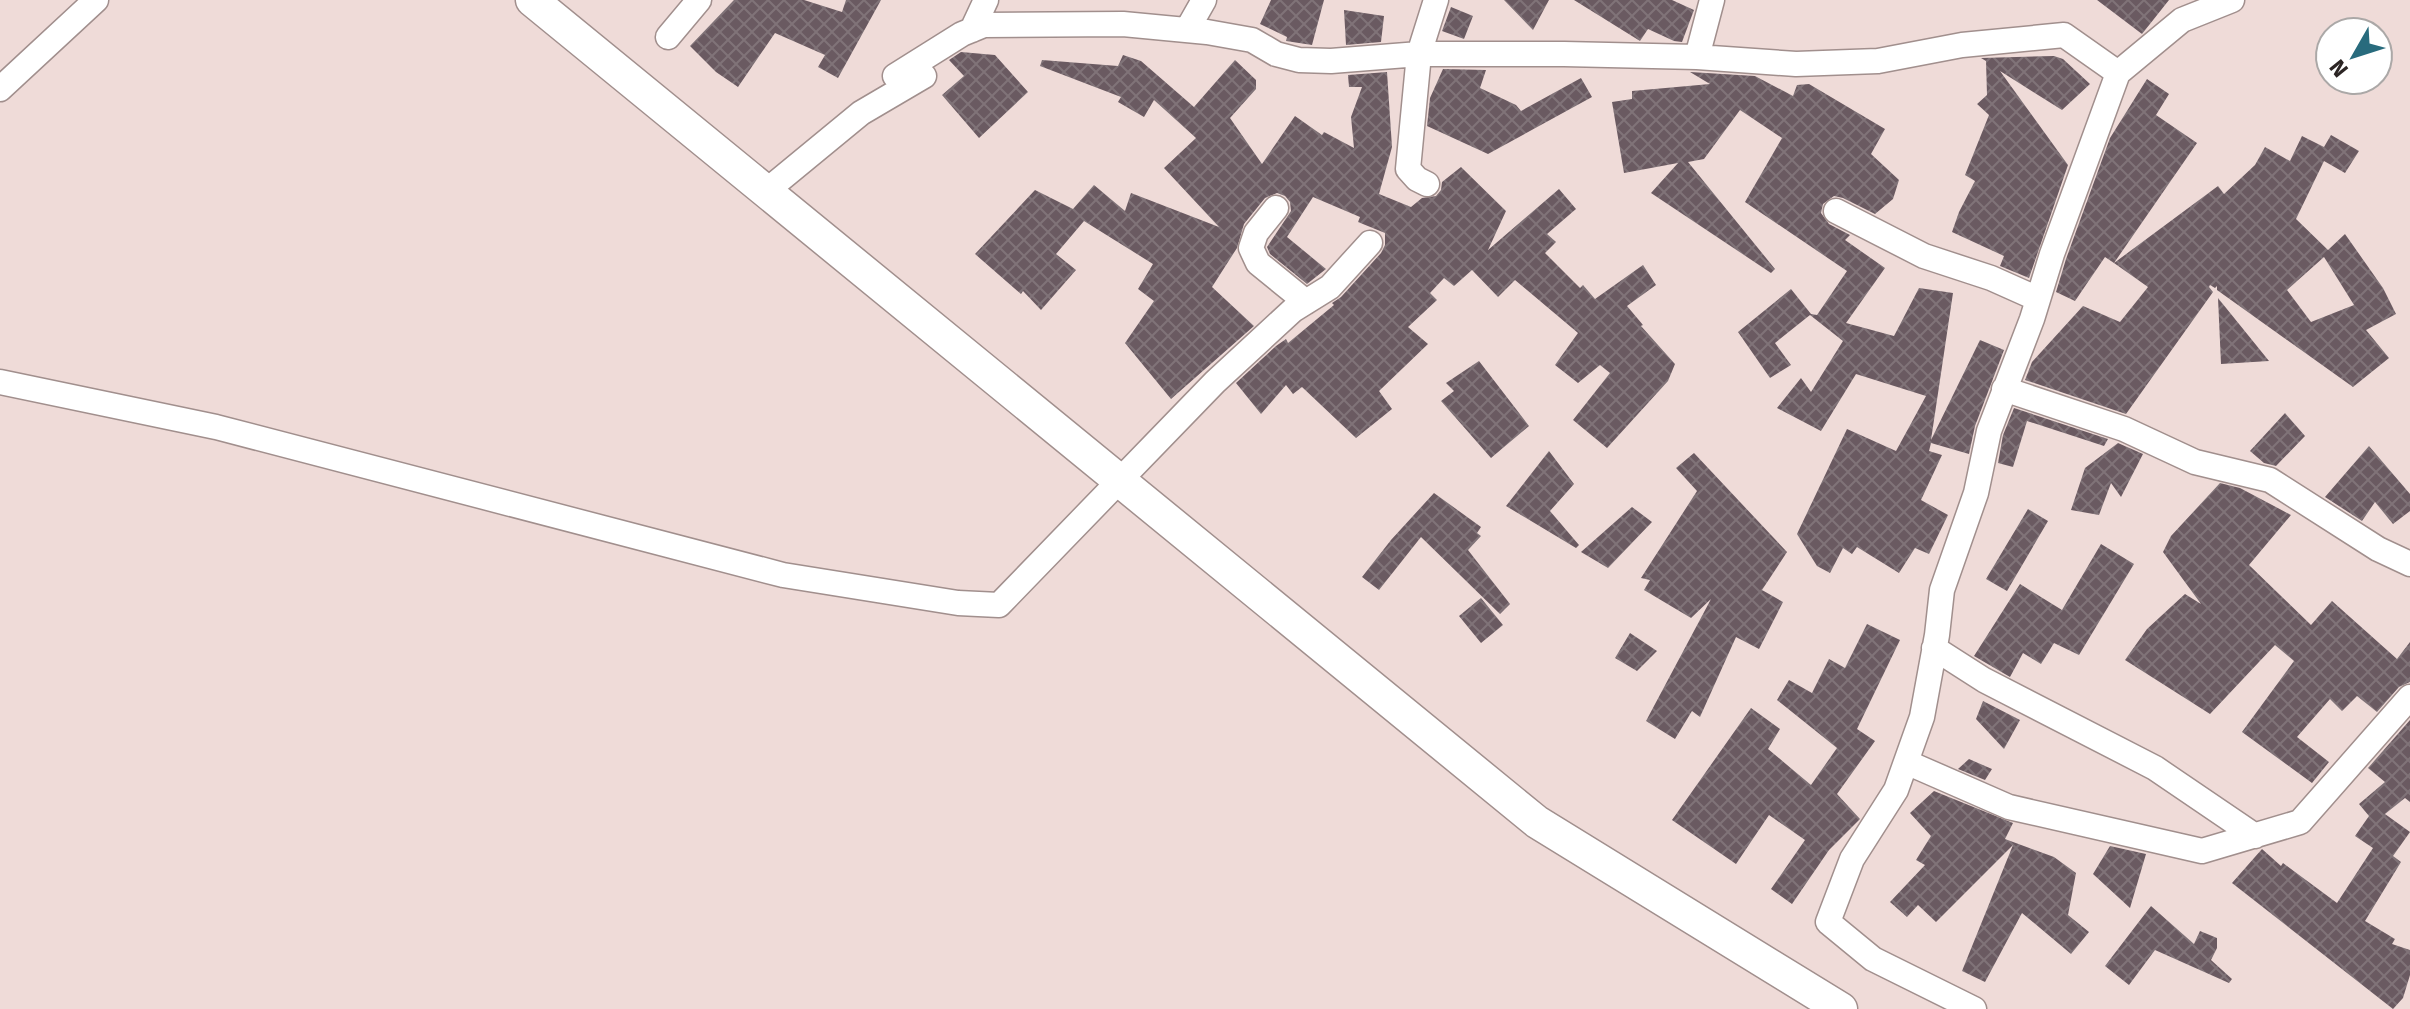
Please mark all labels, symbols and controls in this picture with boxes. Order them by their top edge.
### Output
north arrow [2314,16,2394,96]
text: N [2324,54,2354,82]

